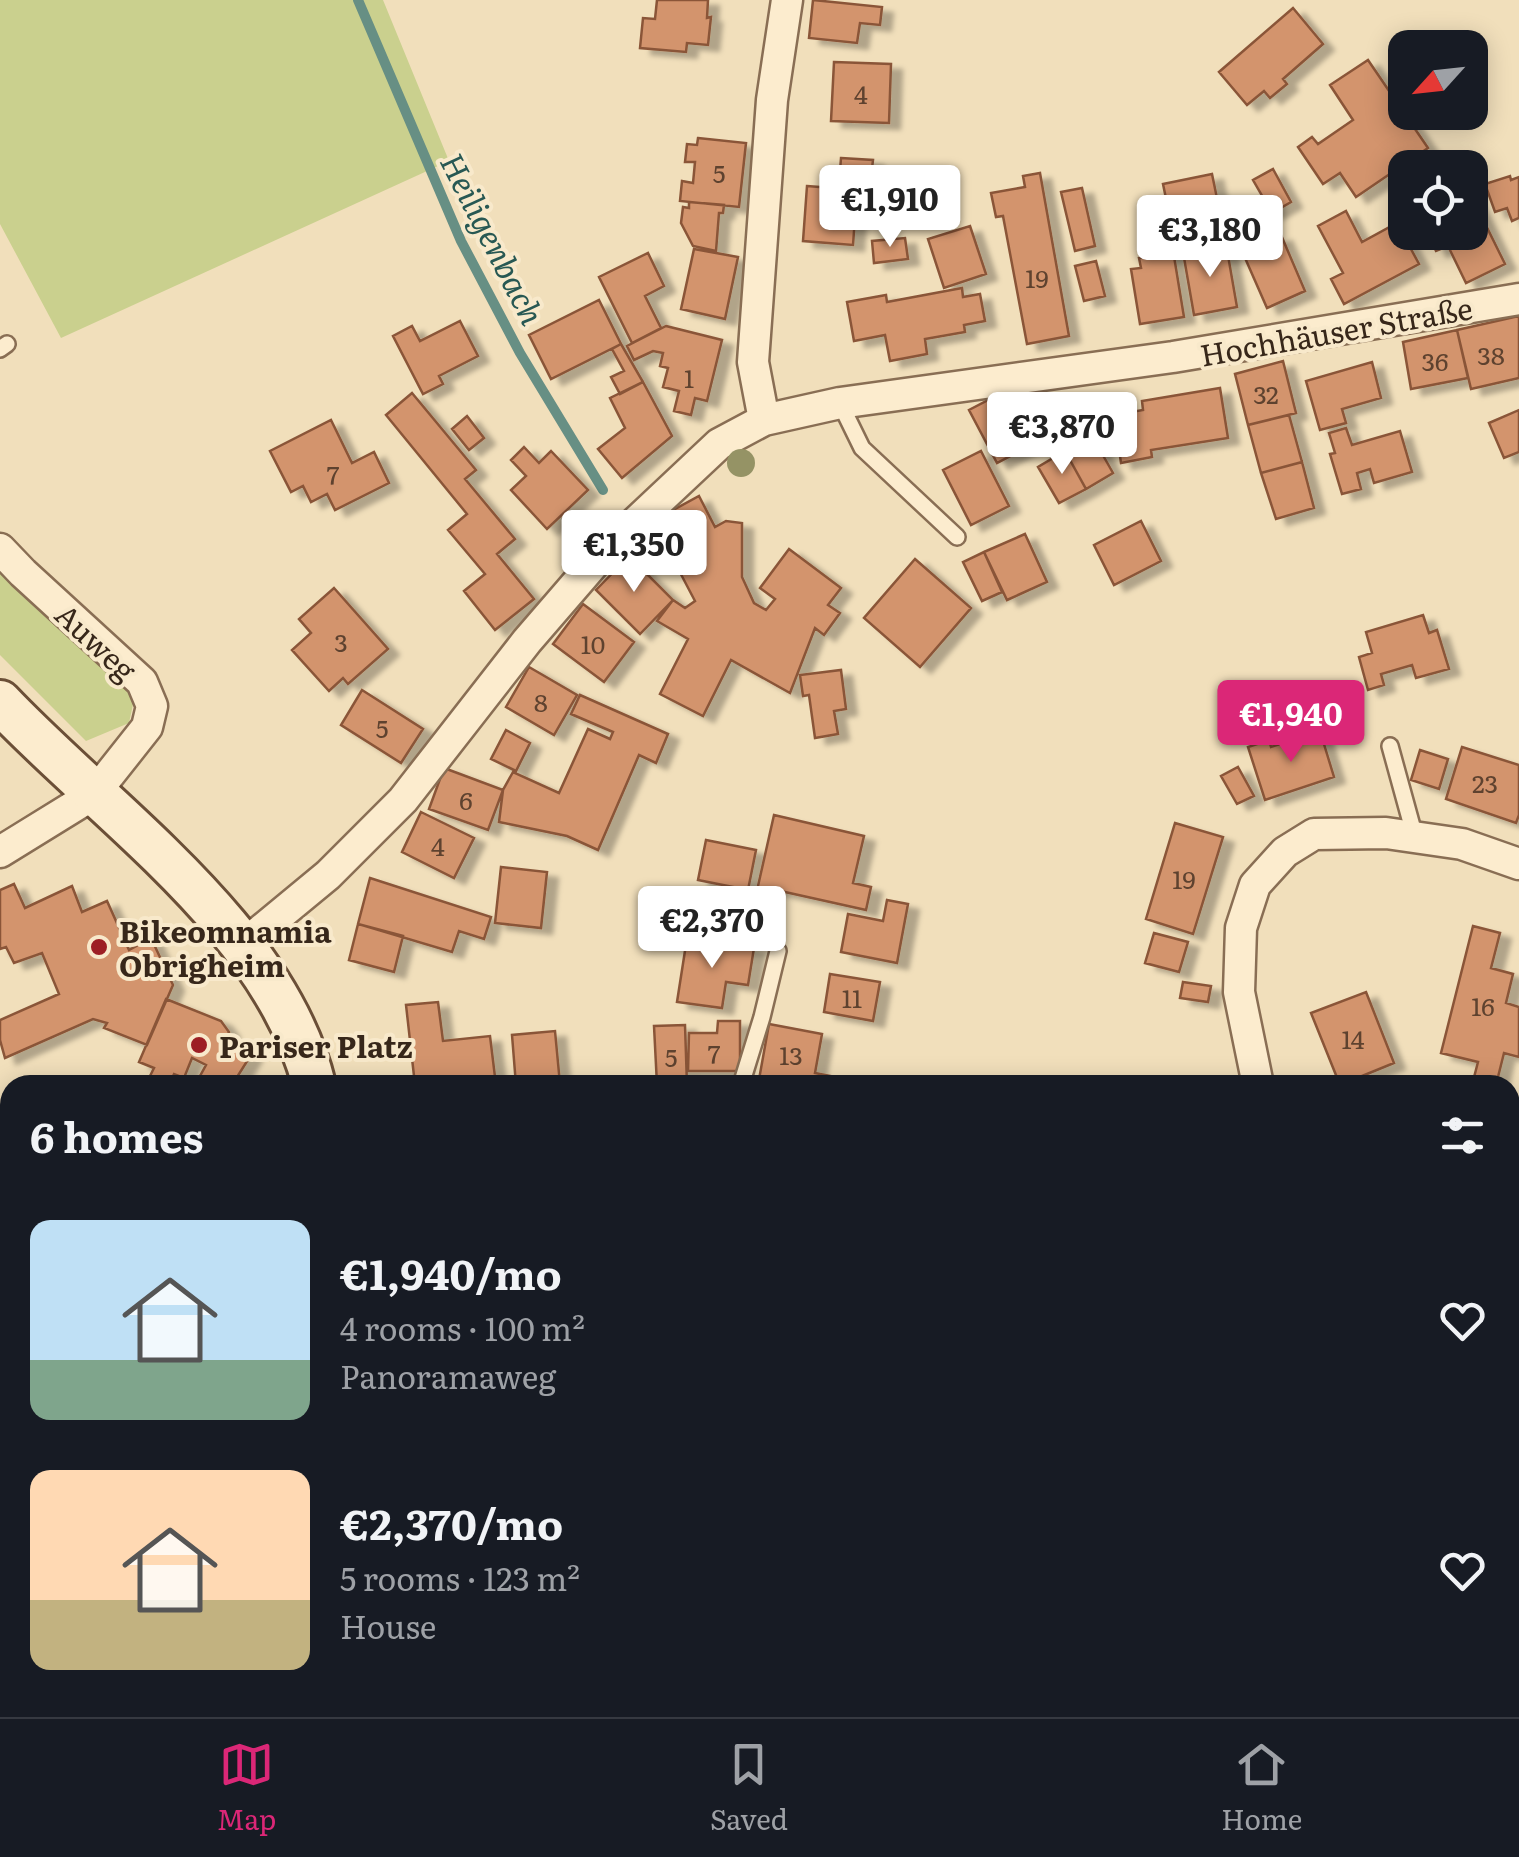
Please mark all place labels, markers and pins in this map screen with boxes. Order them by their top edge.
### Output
pin: €1,910 [809,165,971,250]
pin: €3,180 [1129,195,1291,280]
pin: €3,870 [981,392,1143,477]
pin: €1,350 [553,510,715,595]
pin: €1,940 [1210,680,1372,765]
pin: €2,370 [631,886,793,971]
place label: Bikeomnamia Obrigheim [119,908,332,986]
marker: Bikeomnamia Obrigheim [88,936,110,958]
place label: Pariser Platz [219,1023,413,1067]
marker: Pariser Platz [188,1034,210,1056]

